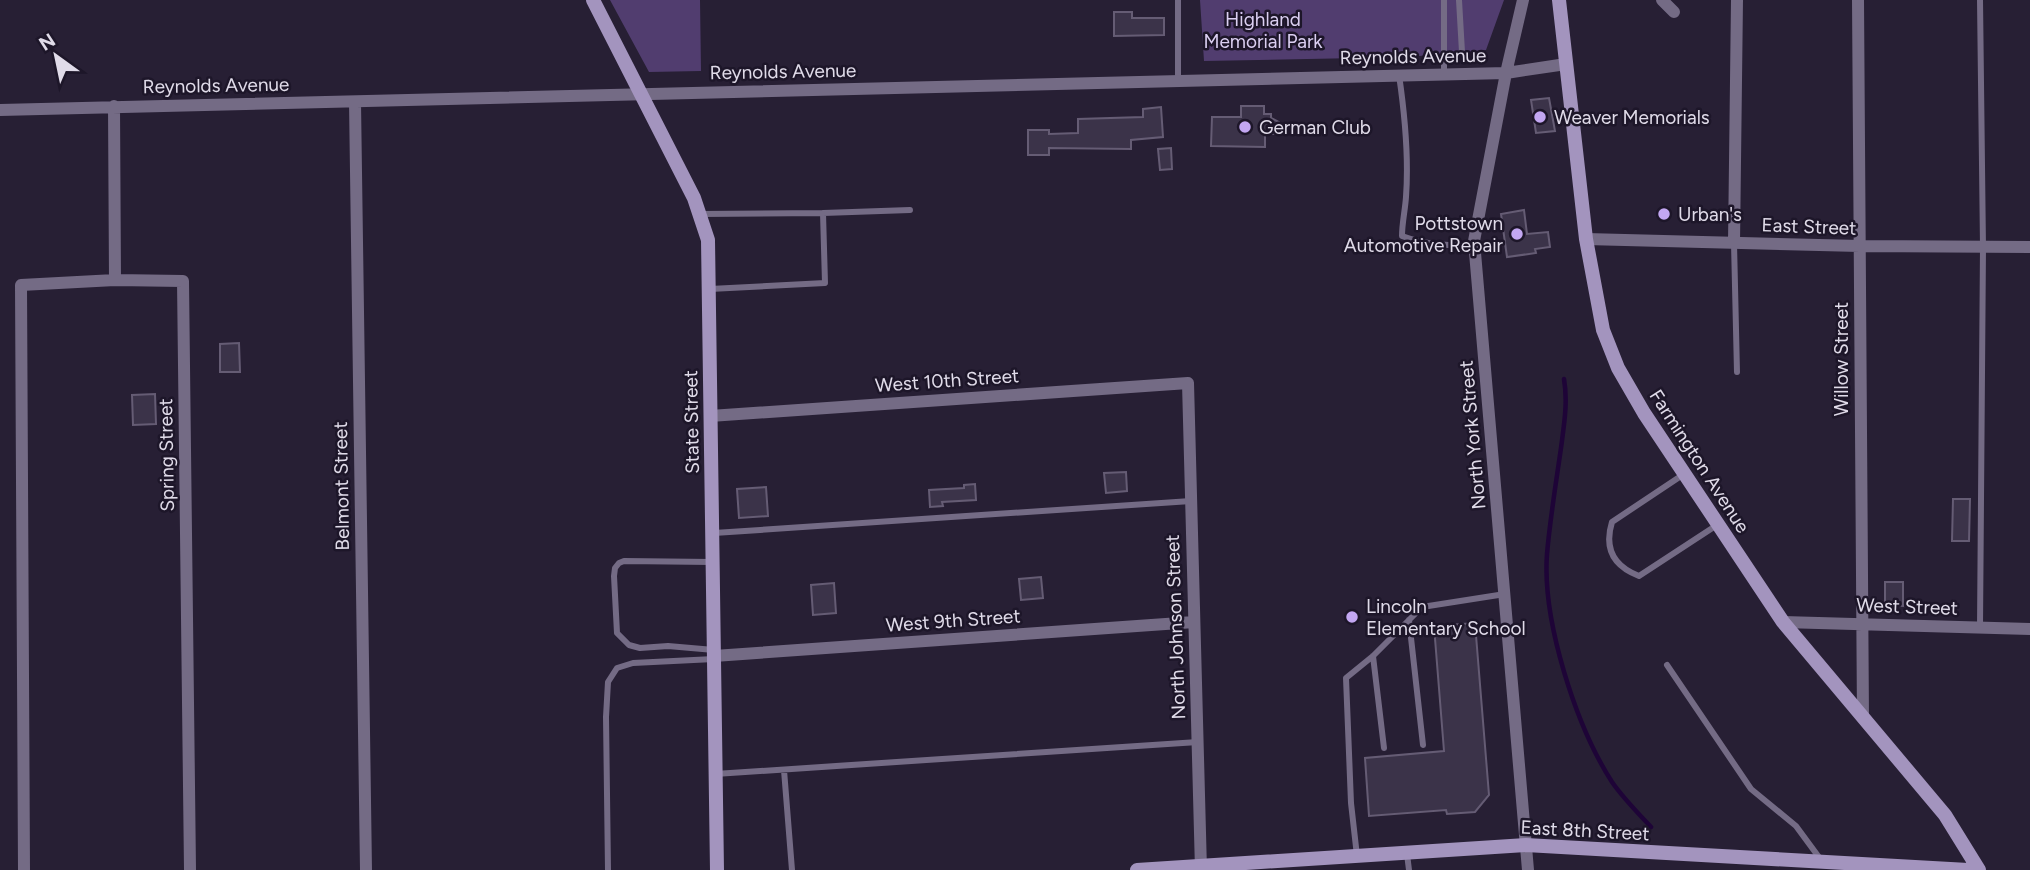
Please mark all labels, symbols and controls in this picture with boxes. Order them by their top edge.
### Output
park label: Highland Memorial Park [1203,8,1323,53]
north arrow [21,21,91,91]
text: N [35,29,59,56]
street label: Reynolds Avenue [1339,44,1487,69]
street label: Reynolds Avenue [709,59,857,84]
street label: Reynolds Avenue [142,73,290,98]
place label: Weaver Memorials [1554,106,1710,129]
marker: Weaver Memorials [1532,109,1548,125]
place label: German Club [1259,116,1371,139]
marker: German Club [1237,119,1253,135]
place label: Urban's [1678,203,1742,226]
marker: Urban's [1656,206,1672,222]
place label: Pottstown Automotive Repair [1344,212,1504,257]
street label: East Street [1761,213,1857,240]
marker: Pottstown Automotive Repair [1509,226,1525,242]
street label: Willow Street [1830,302,1853,416]
street label: North York Street [1455,359,1490,510]
street label: West 10th Street [874,364,1020,397]
street label: State Street [679,370,704,474]
street label: Farmington Avenue [1645,385,1755,537]
street label: Spring Street [154,398,179,512]
street label: Belmont Street [329,421,354,551]
street label: North Johnson Street [1161,534,1190,720]
street label: West Street [1856,593,1958,620]
place label: Lincoln Elementary School [1366,595,1526,640]
street label: West 9th Street [885,604,1021,637]
marker: Lincoln Elementary School [1344,609,1360,625]
street label: East 8th Street [1520,816,1650,845]

